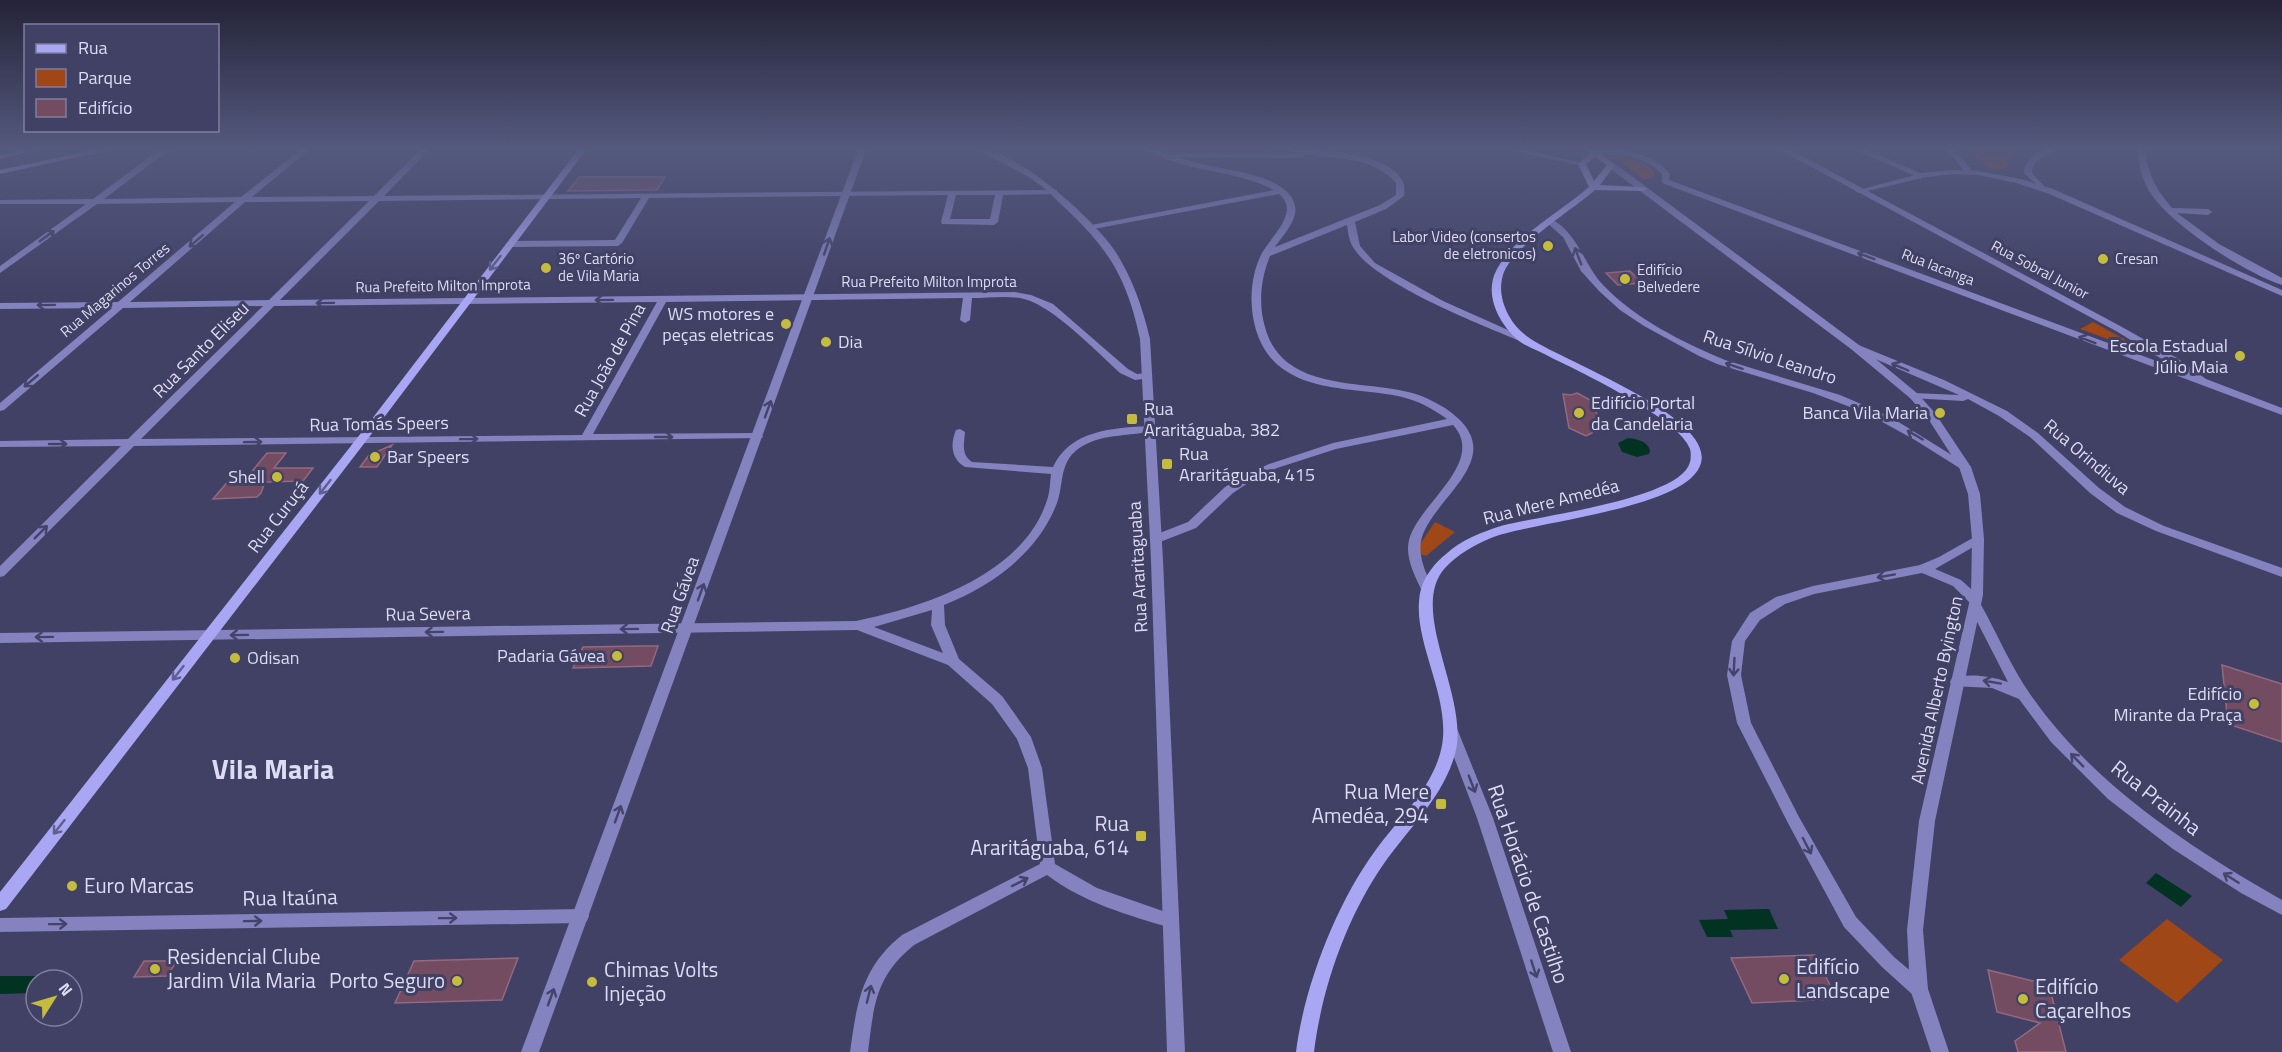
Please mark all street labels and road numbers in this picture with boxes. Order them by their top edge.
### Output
street label: Rua Sobral Junior [1987,234,2093,305]
street label: Rua Magarinos Torres [55,237,175,343]
street label: Rua Iacanga [1898,242,1978,291]
street label: Rua Prefeito Milton Improta [841,270,1017,293]
street label: Rua Prefeito Milton Improta [355,272,531,299]
street label: Rua Santo Eliseu [146,295,255,404]
street label: Rua João de Pina [567,298,652,422]
street label: Rua Sílvio Leandro [1700,322,1840,391]
street label: Rua Tomás Speers [309,409,449,438]
street label: Rua Orindiuva [2038,412,2137,501]
street label: Rua Mere Amedéa [1480,472,1622,531]
street label: Rua Curuçá [241,475,315,559]
street label: Rua Araritaguaba [1121,501,1154,633]
street label: Rua Gávea [653,553,706,637]
street label: Avenida Alberto Byington [1903,593,1970,786]
street label: Rua Severa [385,599,471,628]
street label: Rua Prainha [2105,752,2209,843]
street label: Rua Horácio de Castilho [1480,780,1578,988]
street label: Rua Itaúna [242,880,338,914]

